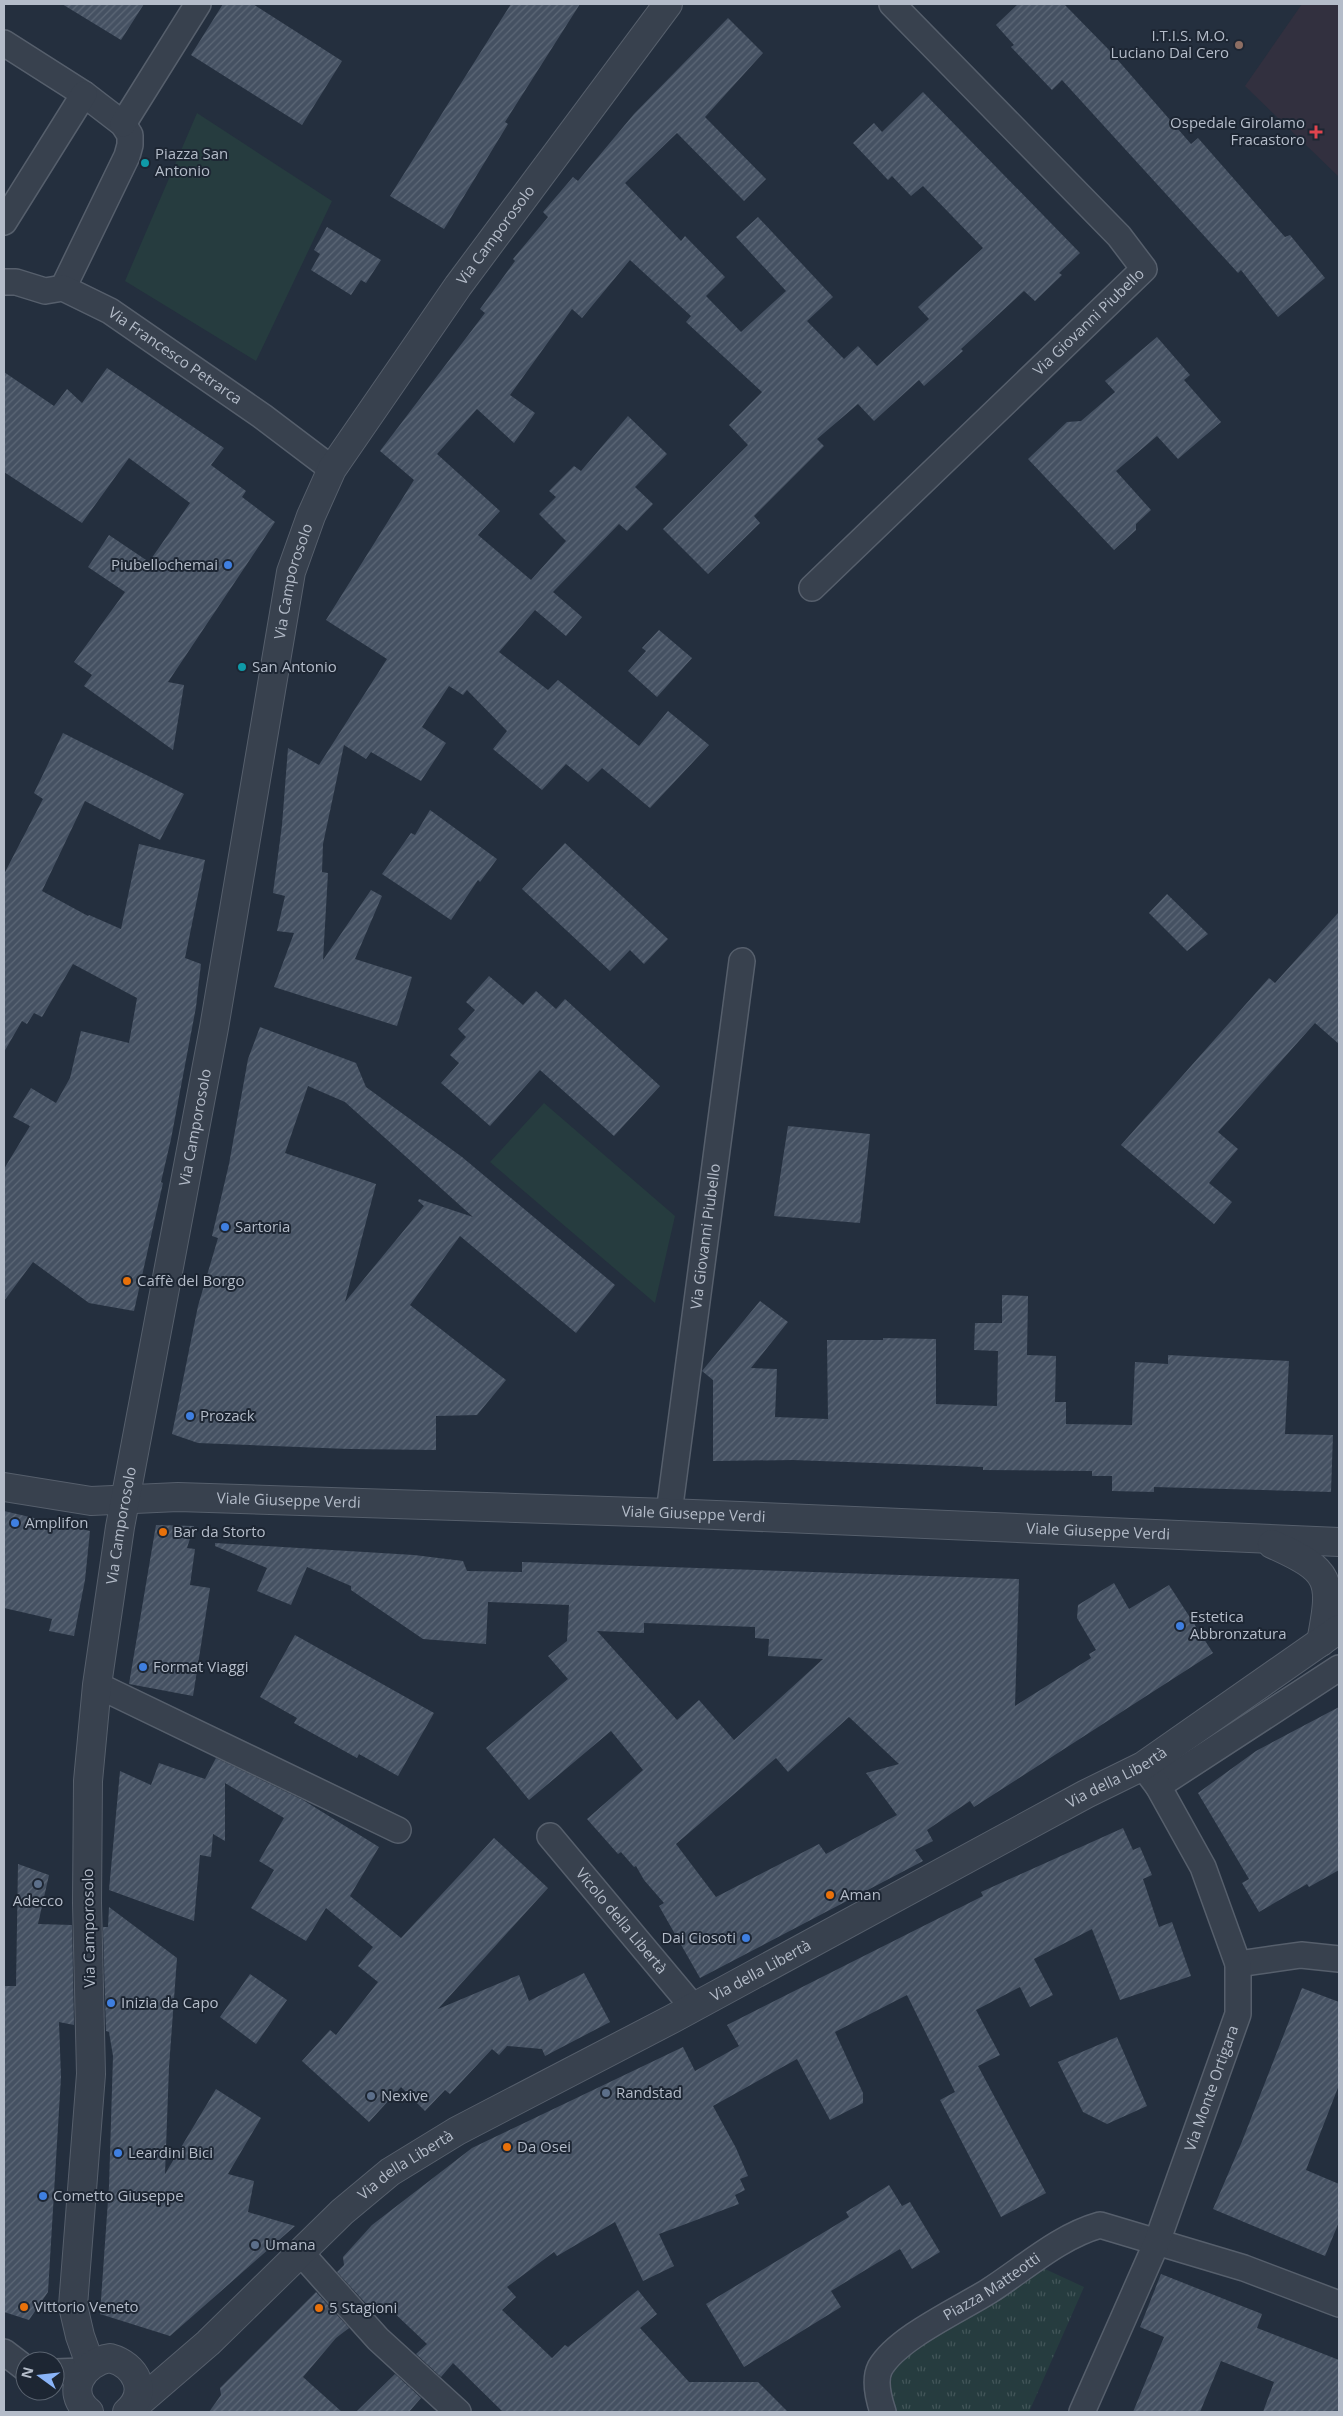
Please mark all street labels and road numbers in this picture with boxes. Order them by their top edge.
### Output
street label: Via Camporosolo [451,181,539,288]
street label: Via Giovanni Piubello [1028,263,1148,379]
street label: Via Francesco Petrarca [105,302,246,408]
street label: Via Camporosolo [269,520,317,641]
street label: Via Camporosolo [173,1067,215,1188]
street label: Via Giovanni Piubello [685,1162,724,1310]
street label: Via Camporosolo [101,1465,140,1586]
street label: Viale Giuseppe Verdi [216,1487,361,1512]
street label: Viale Giuseppe Verdi [621,1500,766,1526]
street label: Viale Giuseppe Verdi [1026,1517,1171,1544]
street label: Via della Libertà [1062,1742,1170,1812]
street label: Vicolo della Libertà [572,1863,672,1978]
street label: Via Camporosolo [77,1868,99,1988]
street label: Via della Libertà [706,1935,814,2005]
street label: Via Monte Ortigara [1179,2022,1242,2154]
street label: Via della Libertà [353,2125,457,2204]
street label: Piazza Matteotti [939,2247,1044,2324]

